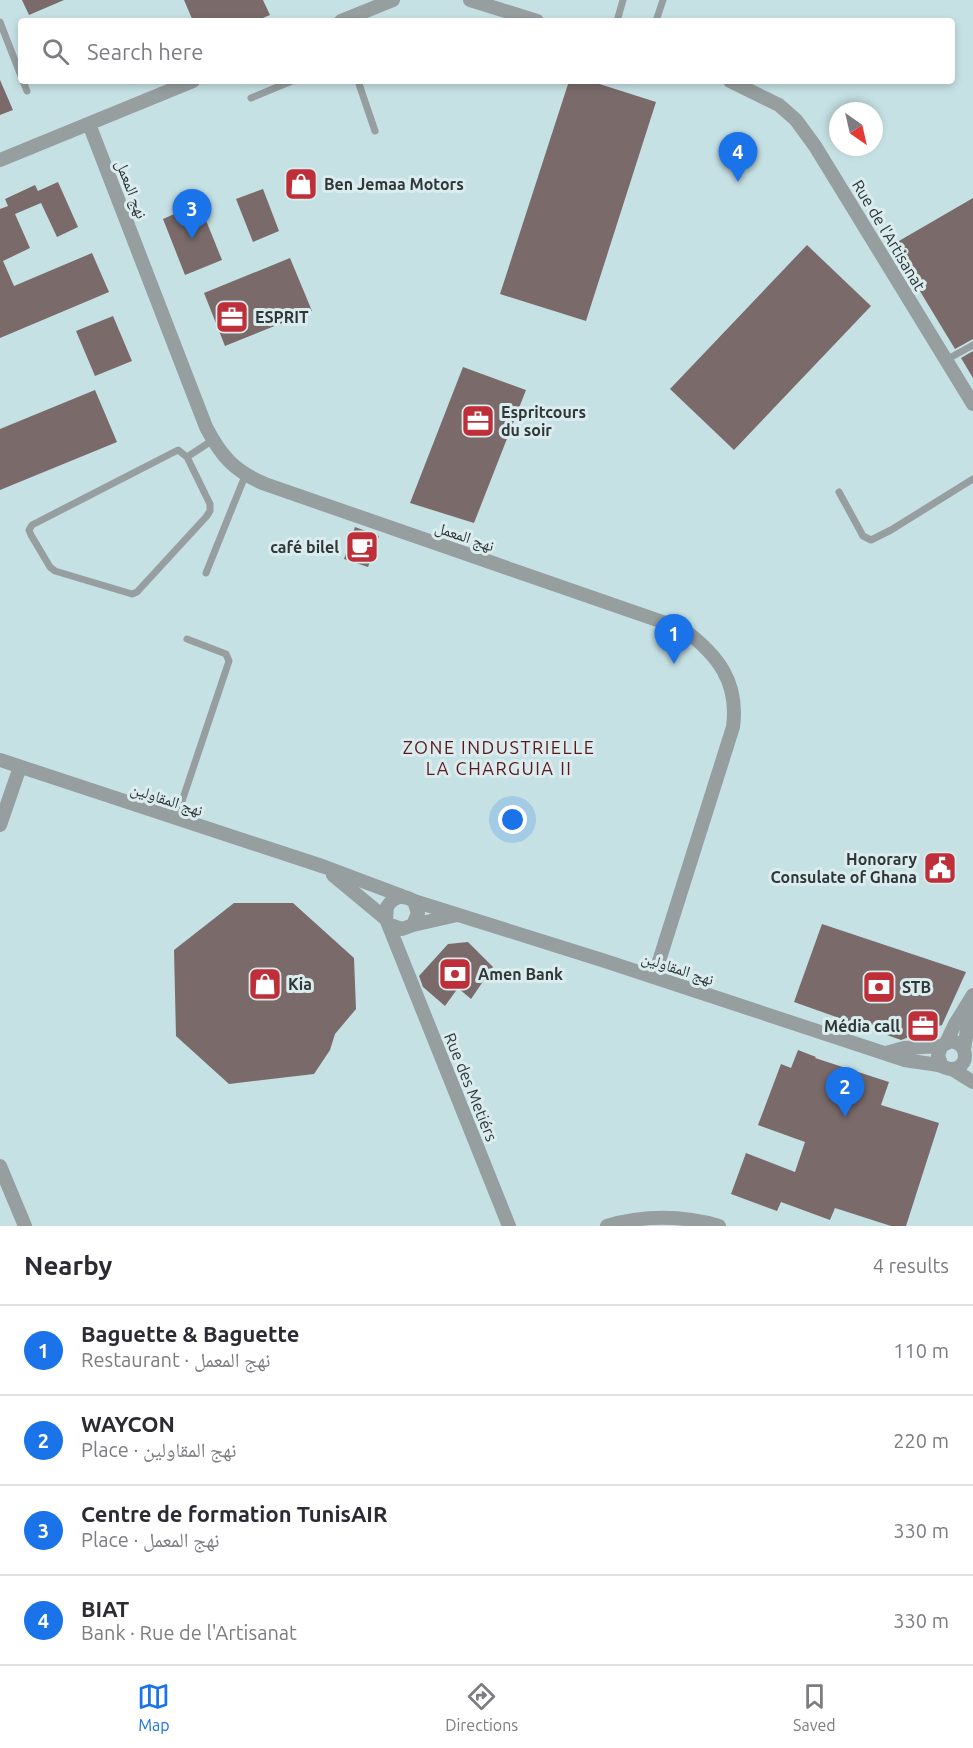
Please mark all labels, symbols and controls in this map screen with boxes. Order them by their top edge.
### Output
search box [18,18,955,84]
icon: search [39,35,72,68]
text: Search here [87,39,203,64]
north arrow [829,102,883,156]
pin: 4 [718,132,758,182]
street label: نهج المعمل [111,157,151,222]
shop icon: Ben Jemaa Motors [283,166,319,202]
place label: Ben Jemaa Motors [324,175,464,193]
street label: Rue de l'Artisanat [849,176,930,294]
pin: 3 [172,190,212,239]
office icon: ESPRIT [214,299,250,335]
place label: ESPRIT [255,308,309,326]
office icon: Espritcours du soir [460,403,496,439]
place label: Espritcours du soir [501,403,586,439]
street label: نهج المعمل [432,518,497,556]
cafe icon: café bilel [344,529,380,565]
place label: café bilel [270,538,339,556]
pin: 1 [654,614,694,664]
district label: ZONE INDUSTRIELLE LA CHARGUIA II [403,737,595,778]
street label: نهج المقاولين [128,779,205,821]
your location [498,805,527,834]
place label: Honorary Consulate of Ghana [770,850,917,886]
public building icon: Honorary Consulate of Ghana [922,850,958,886]
street label: نهج المقاولين [639,948,716,990]
bank icon: Amen Bank [437,956,473,992]
place label: Amen Bank [478,965,563,983]
shop icon: Kia [247,966,283,1002]
bank icon: STB [861,969,897,1005]
place label: Kia [288,975,312,993]
place label: STB [902,978,931,996]
office icon: Média call [905,1008,941,1044]
place label: Média call [824,1017,900,1035]
street label: Rue des Metiérs [441,1030,501,1144]
pin: 2 [826,1068,864,1117]
text: Nearby [24,1251,112,1280]
text: 4 results [873,1254,949,1277]
text: Baguette & Baguette [81,1321,299,1346]
text: 1 [38,1339,49,1362]
text: 110 m [893,1339,949,1362]
text: Restaurant · نهج المعمل [81,1348,271,1371]
text: WAYCON [81,1411,175,1436]
text: 2 [38,1429,49,1452]
text: 220 m [893,1429,949,1452]
text: Place · نهج المقاولين [81,1438,236,1461]
text: Centre de formation TunisAIR [81,1501,387,1526]
text: 3 [38,1519,49,1542]
text: 330 m [893,1519,949,1542]
text: Place · نهج المعمل [81,1528,220,1551]
text: BIAT [81,1596,129,1621]
text: 4 [38,1609,49,1632]
text: 330 m [893,1609,949,1632]
text: Bank · Rue de l'Artisanat [81,1621,297,1644]
tab: Map [137,1680,170,1734]
tab: Directions [445,1680,518,1734]
tab: Saved [793,1680,836,1734]

